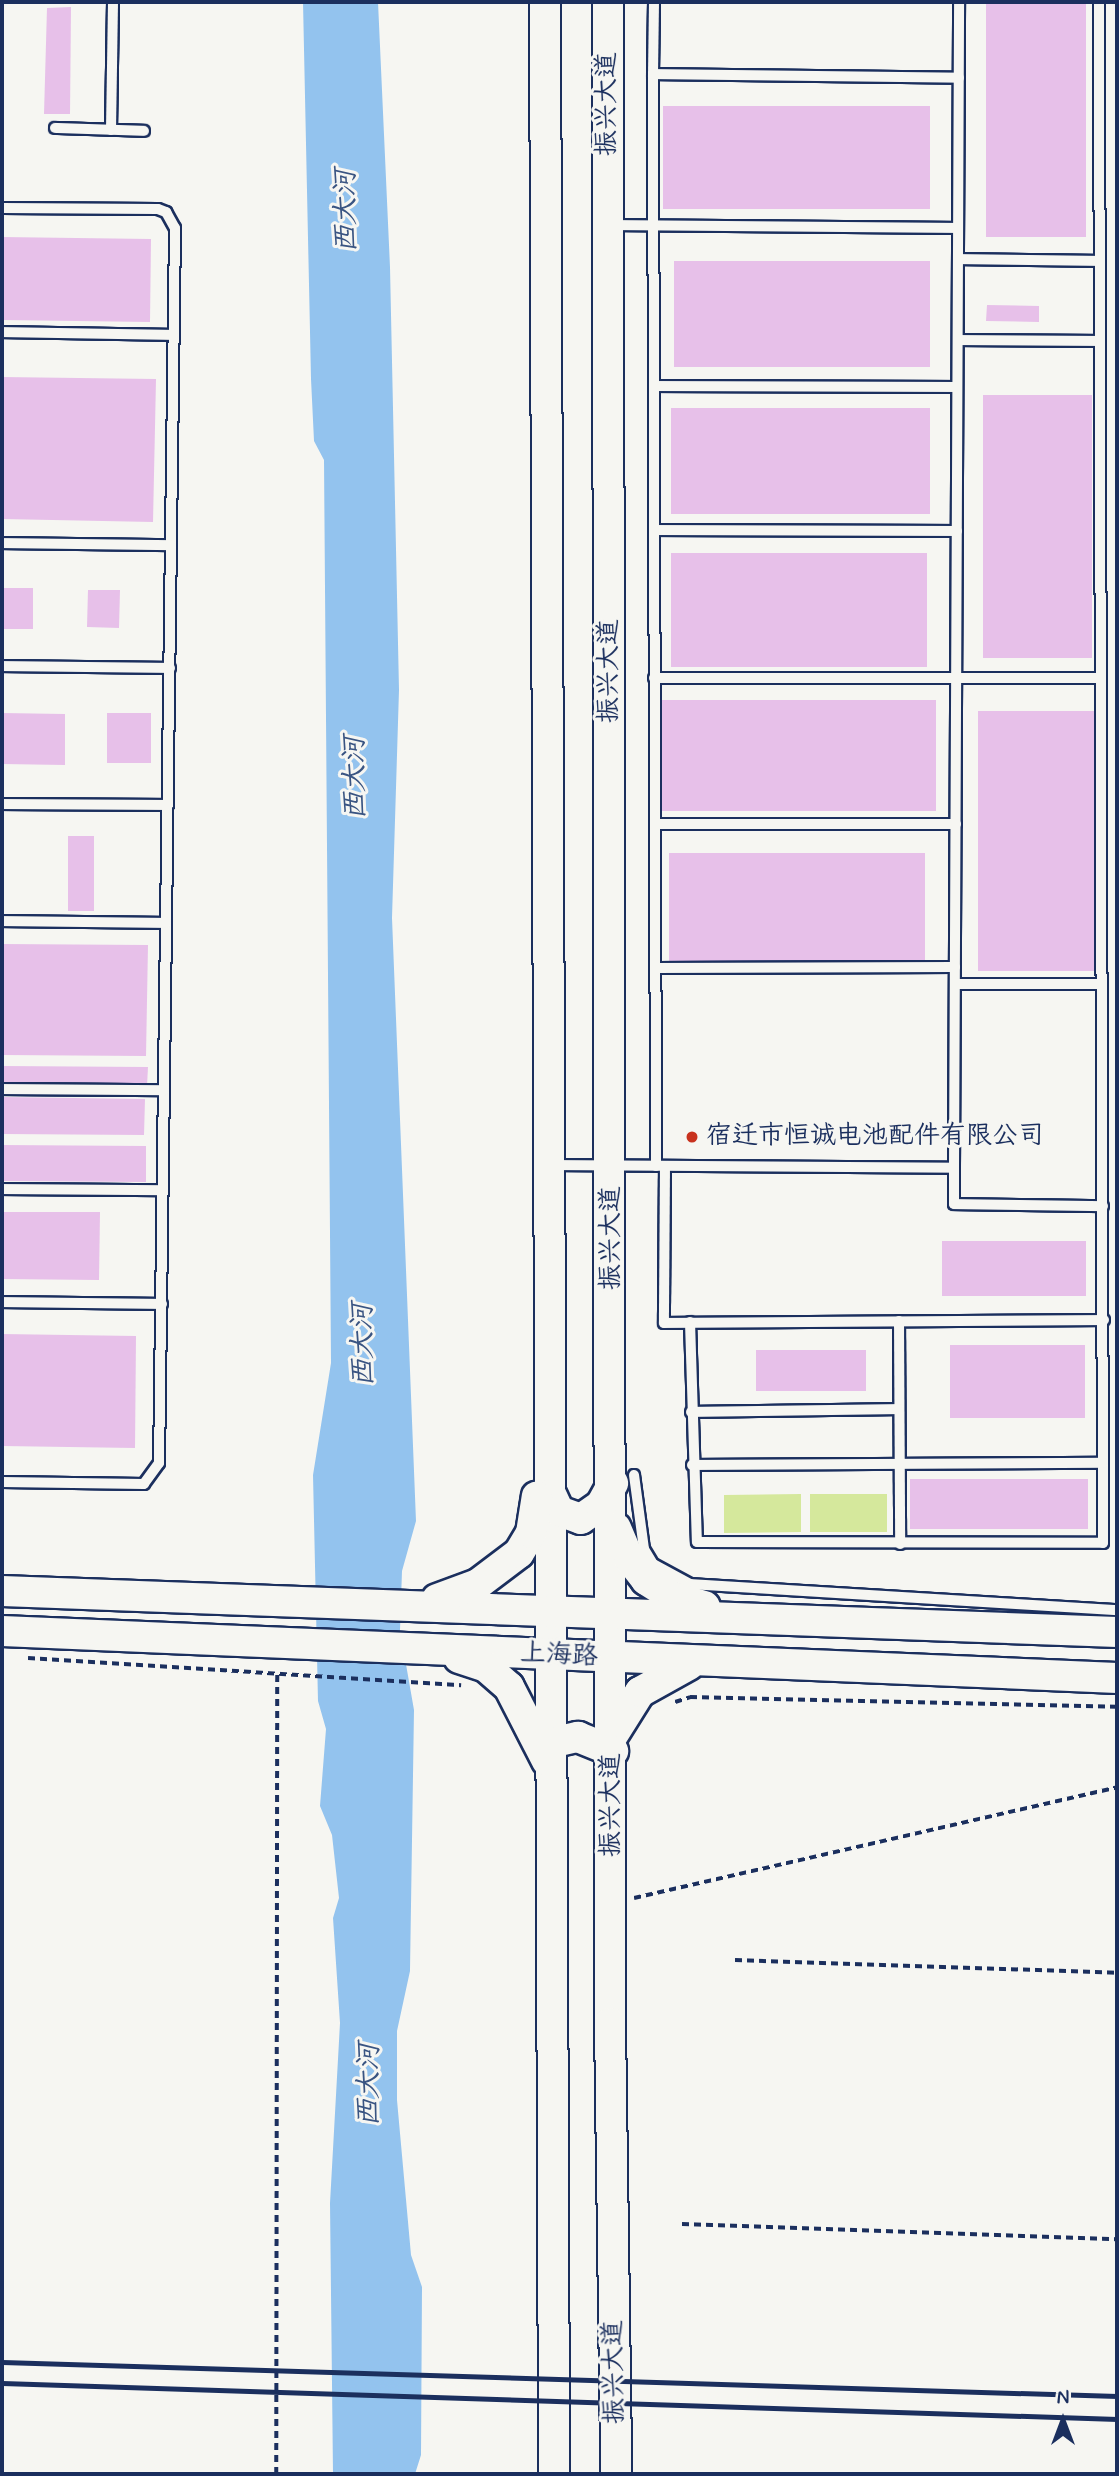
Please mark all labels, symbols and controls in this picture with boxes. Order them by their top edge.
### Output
street label: 振兴大道 [592,52,624,156]
water label: 西大河 [329,169,365,253]
street label: 振兴大道 [594,619,626,723]
water label: 西大河 [338,736,374,820]
place label: 宿迁市恒诚电池配件有限公司 [706,1121,1044,1153]
marker: 宿迁市恒诚电池配件有限公司 [684,1129,700,1145]
street label: 振兴大道 [596,1186,628,1290]
water label: 西大河 [346,1303,382,1387]
street label: 上海路 [519,1638,599,1674]
street label: 振兴大道 [596,1753,628,1857]
water label: 西大河 [353,2043,387,2127]
street label: 振兴大道 [598,2320,632,2424]
north arrow [1028,2385,1098,2455]
text: N [1057,2386,1069,2411]

